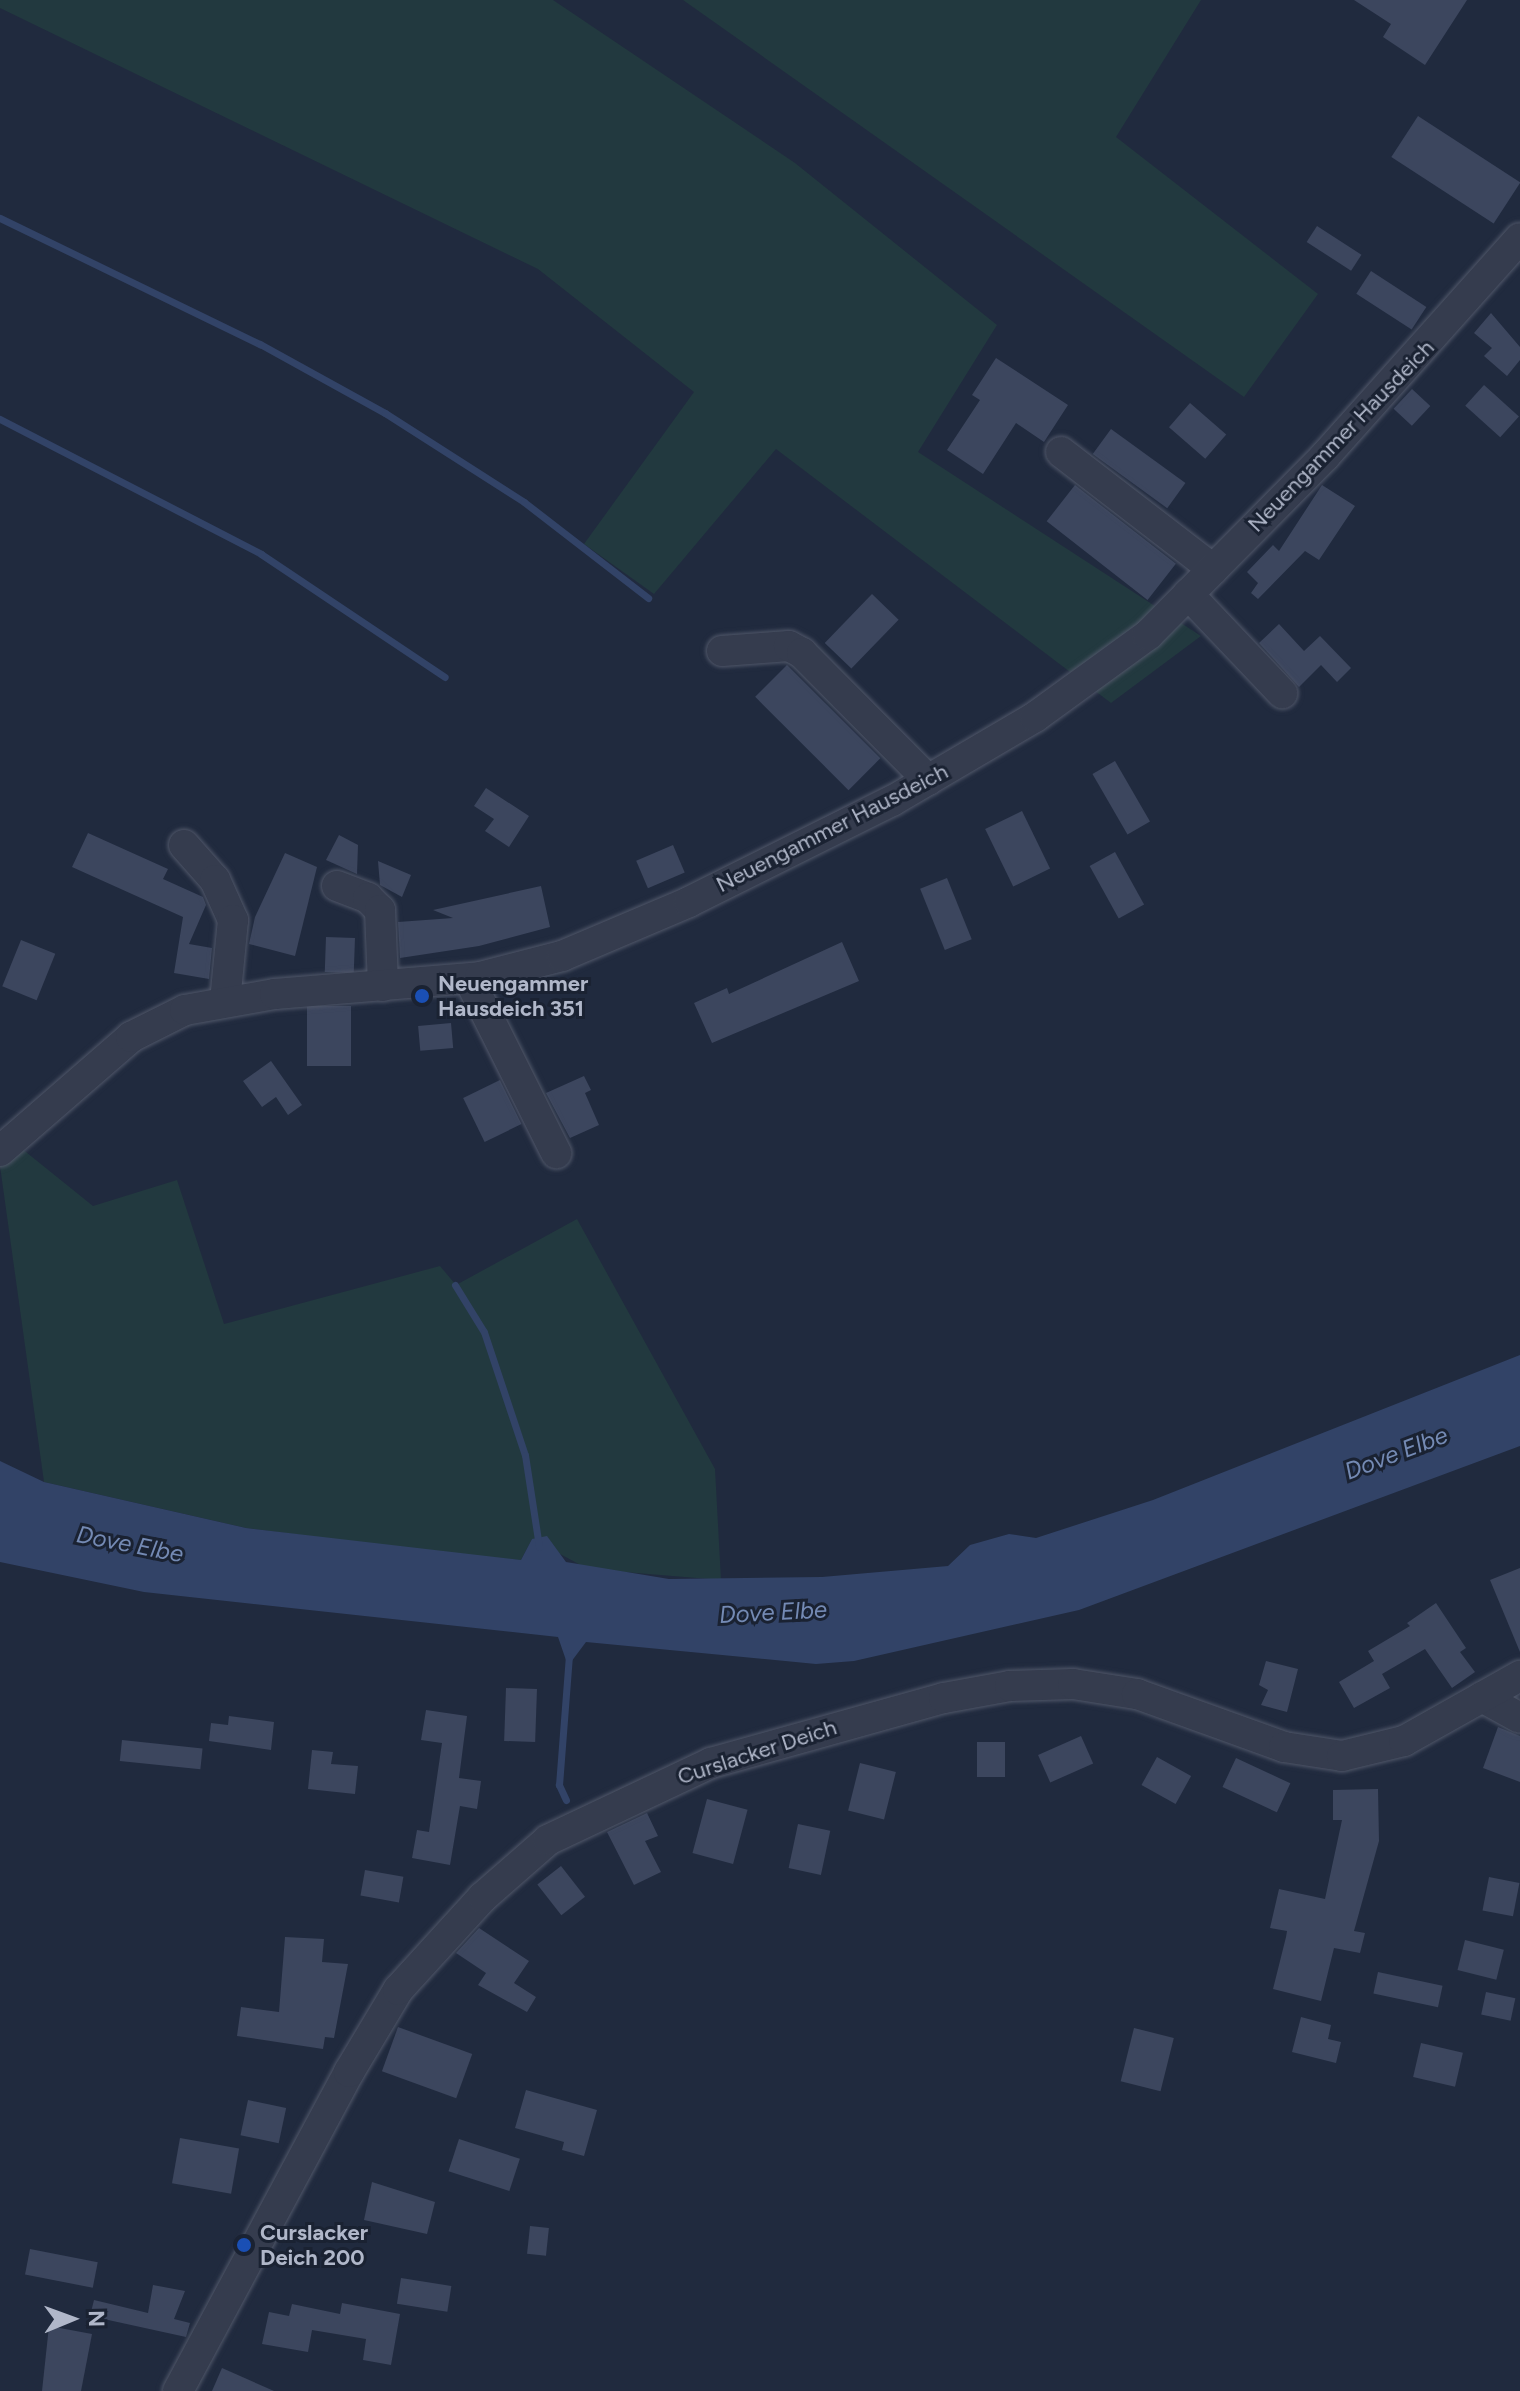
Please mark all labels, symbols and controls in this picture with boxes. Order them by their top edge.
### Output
street label: Neuengammer Hausdeich [1242,335,1440,537]
street label: Neuengammer Hausdeich [712,758,952,898]
place label: Neuengammer Hausdeich 351 [438,970,588,1022]
marker: Neuengammer Hausdeich 351 [413,987,431,1005]
water label: Dove Elbe [1340,1420,1452,1486]
water label: Dove Elbe [74,1520,186,1568]
water label: Dove Elbe [718,1595,828,1629]
street label: Curslacker Deich [674,1714,840,1790]
place label: Curslacker Deich 200 [260,2219,368,2270]
marker: Curslacker Deich 200 [235,2236,253,2254]
north arrow [32,2279,112,2359]
text: N [83,2310,110,2327]

